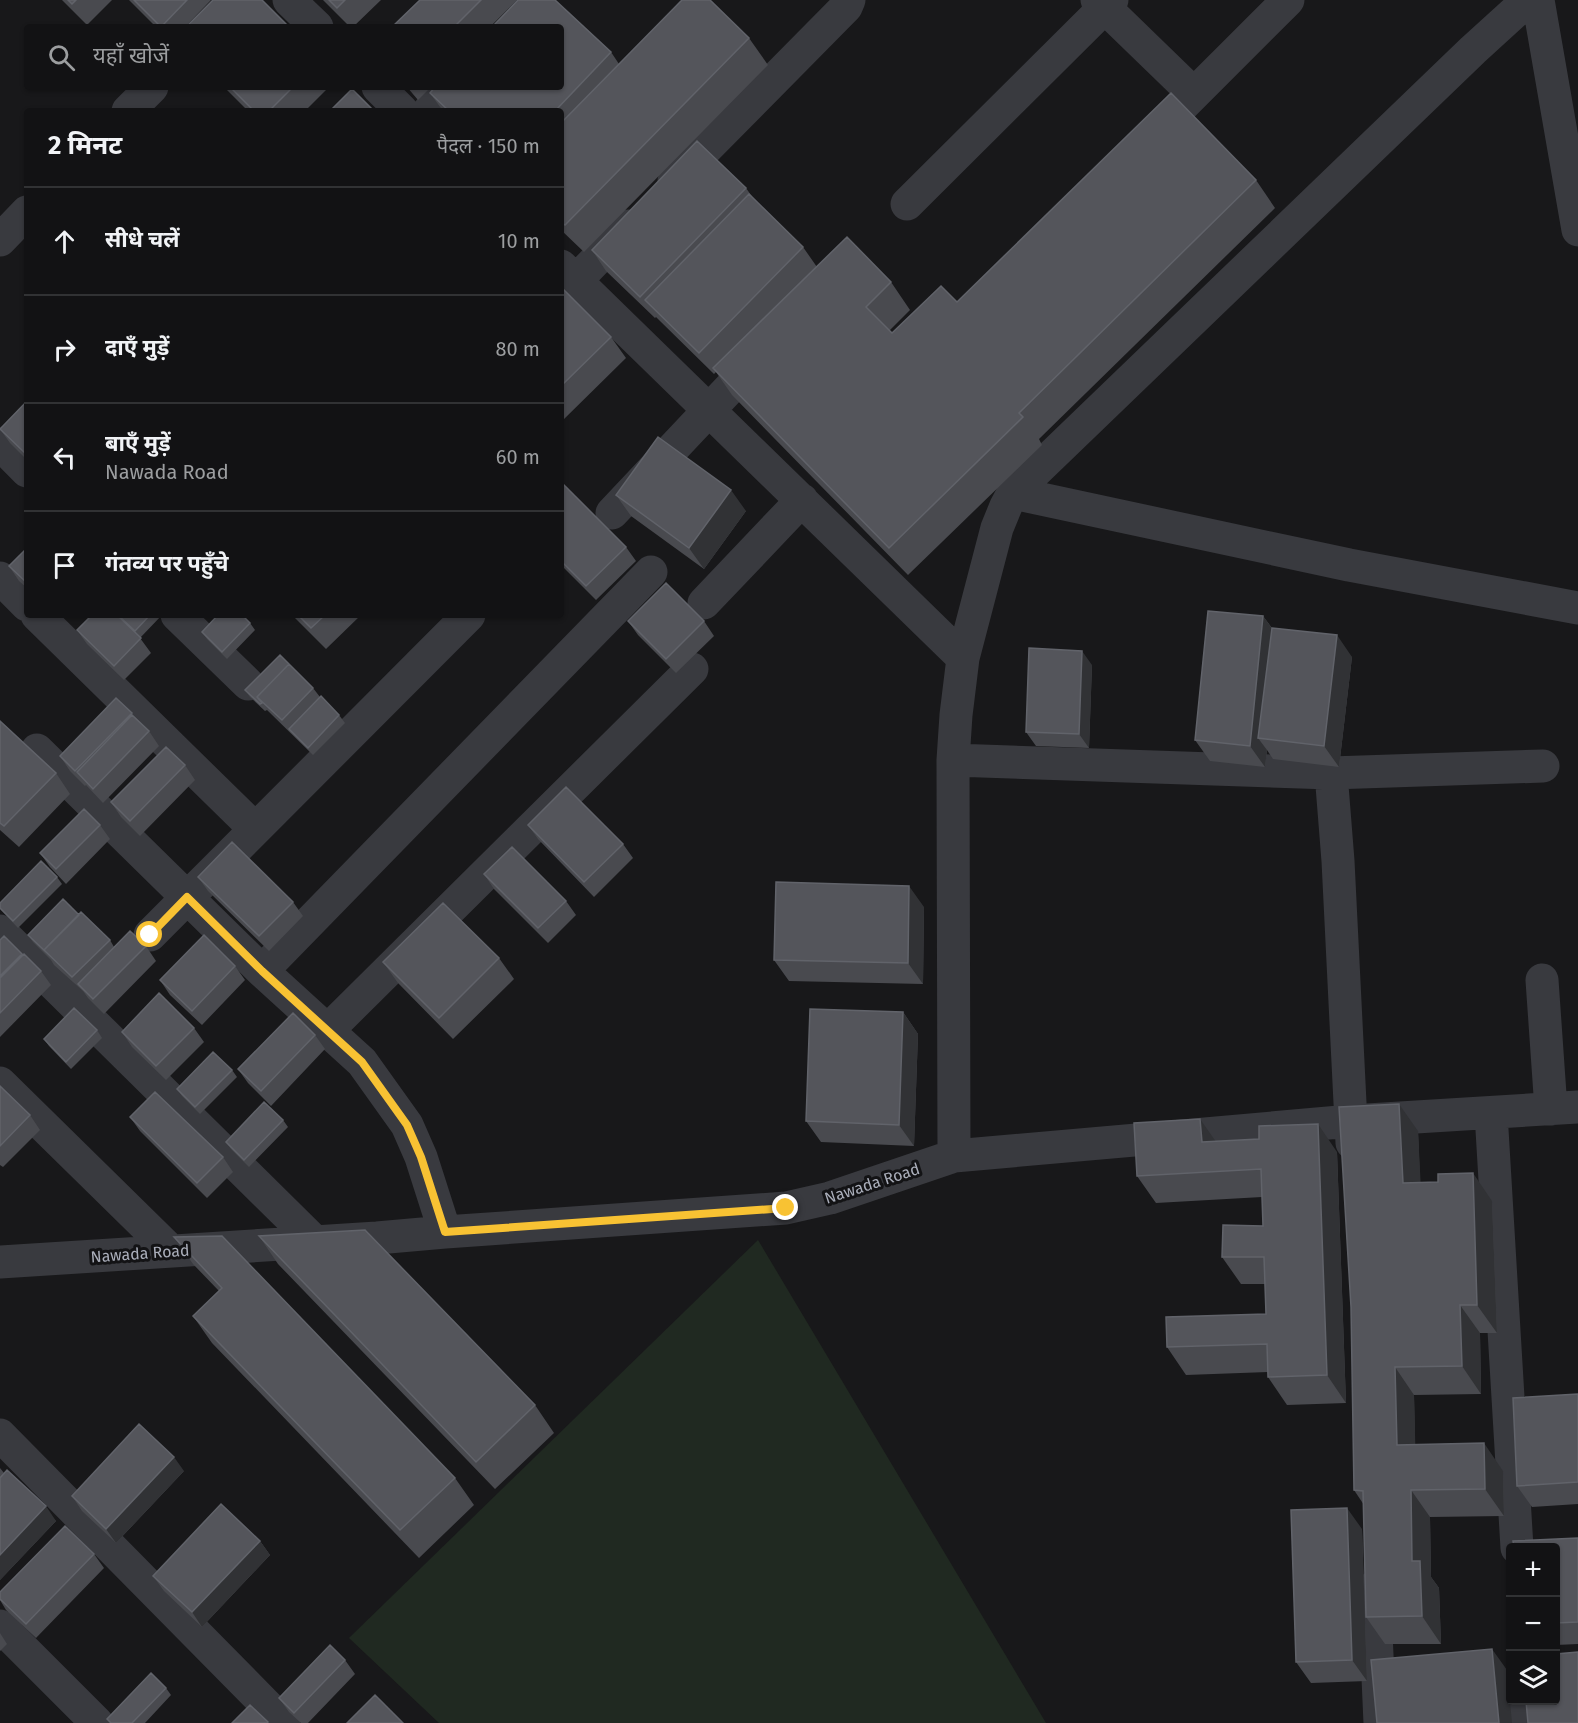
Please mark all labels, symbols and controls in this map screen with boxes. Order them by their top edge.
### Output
search box [24,24,564,90]
icon: search [45,41,78,74]
text: यहाँ खोजें [93,42,169,69]
text: 2 मिनट [48,130,122,161]
text: पैदल · 150 m [437,134,540,158]
icon: ahead [48,225,81,258]
text: सीधे चलें [105,226,180,253]
text: 10 m [498,229,540,253]
icon: right [48,333,81,366]
text: दाएँ मुड़ें [105,334,169,361]
text: 80 m [495,337,540,361]
text: बाएँ मुड़ें [105,430,171,457]
icon: left [48,441,81,474]
text: 60 m [496,445,540,469]
text: Nawada Road [105,460,229,484]
icon: arrive [48,549,81,582]
text: गंतव्य पर पहुँचे [105,550,229,577]
route start [136,921,162,947]
street label: Nawada Road [822,1159,922,1208]
route end [772,1194,798,1220]
street label: Nawada Road [90,1241,190,1266]
map controls [1506,1543,1560,1705]
button: + [1506,1543,1560,1597]
button: − [1506,1597,1560,1651]
button: layers [1506,1651,1560,1705]

